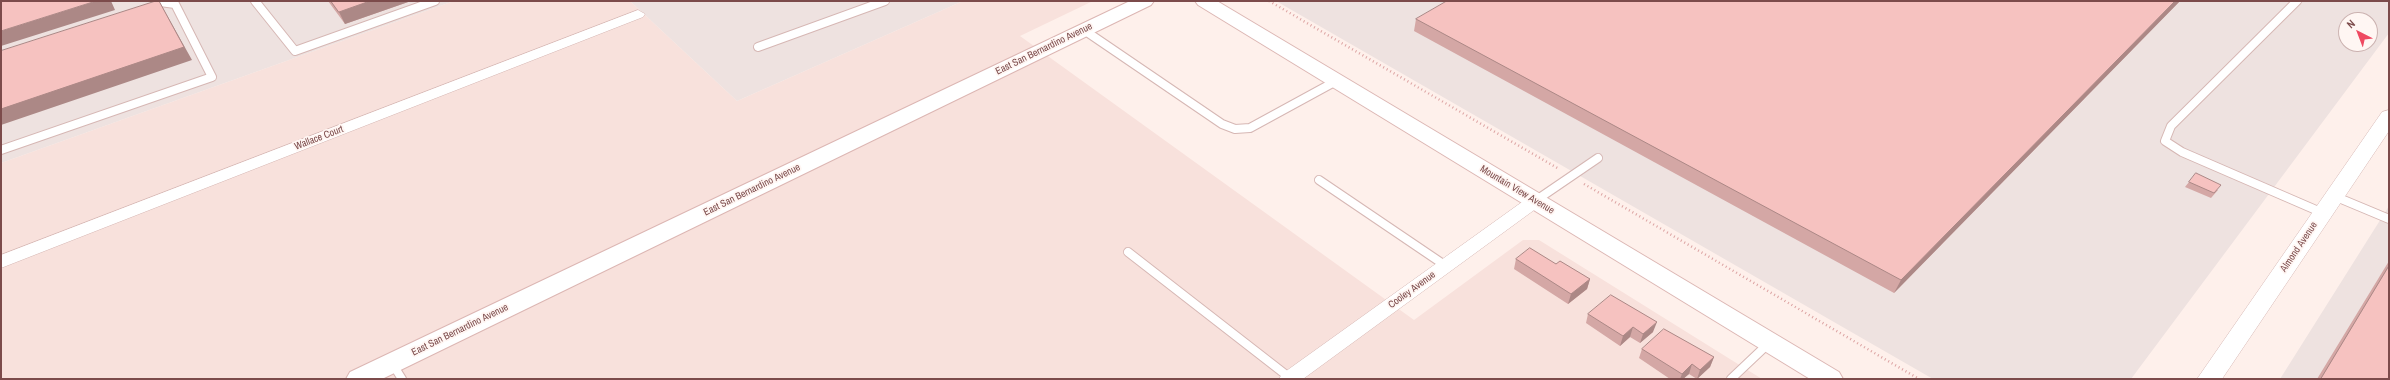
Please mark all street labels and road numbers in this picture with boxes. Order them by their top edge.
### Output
street label: East San Bernardino Avenue [994,20,1094,78]
street label: Wallace Court [293,123,345,153]
street label: East San Bernardino Avenue [702,161,802,219]
street label: Mountain View Avenue [1478,163,1556,217]
street label: Almond Avenue [2278,220,2320,274]
street label: Cooley Avenue [1386,269,1438,311]
street label: East San Bernardino Avenue [410,301,510,359]

